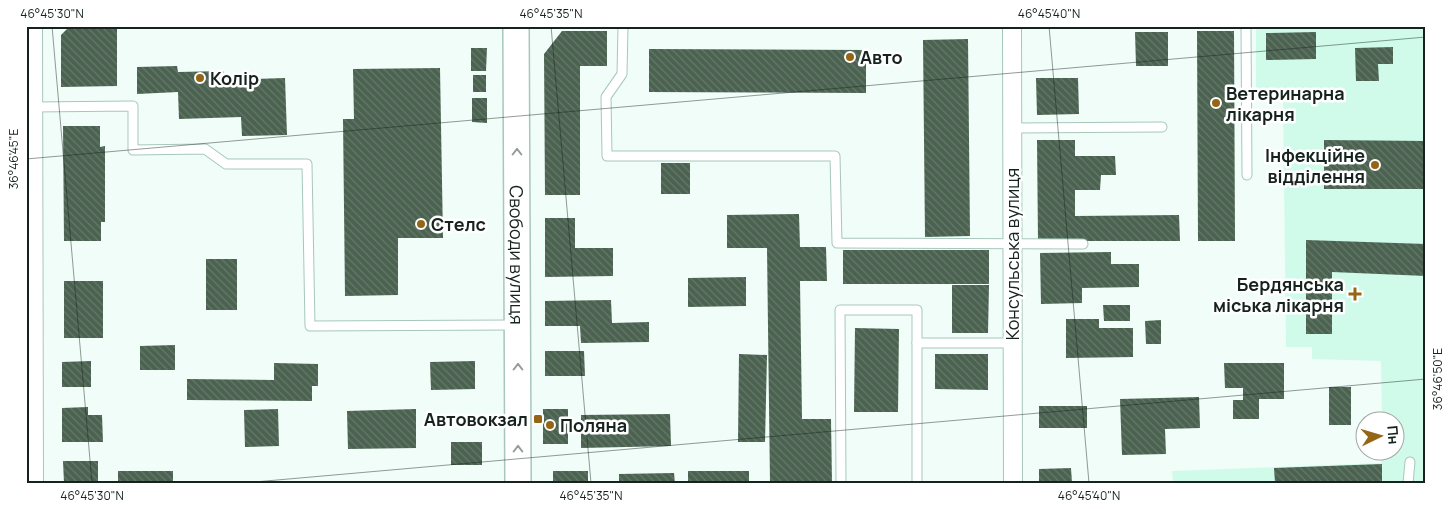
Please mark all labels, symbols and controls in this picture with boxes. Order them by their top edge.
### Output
text: 46°45'30"N [20,5,84,22]
text: 46°45'35"N [520,5,582,22]
text: 46°45'40"N [1018,5,1080,22]
place label: Авто [860,45,903,69]
marker: Авто [844,51,856,63]
place label: Колір [210,66,259,90]
marker: Колір [194,72,206,84]
place label: Ветеринарна лікарня [1226,81,1345,126]
marker: Ветеринарна лікарня [1210,97,1222,109]
text: 36°46'45"E [5,129,22,189]
place label: Інфекційне відділення [1265,143,1365,188]
one-way arrow [512,148,522,156]
marker: Інфекційне відділення [1369,159,1381,171]
street label: Консульська вулиця [1000,168,1024,340]
street label: Свободи вулиця [505,185,529,325]
place label: Стелс [431,212,486,236]
marker: Стелс [415,218,427,230]
place label: Бердянська міська лікарня [1213,272,1344,317]
marker: Бердянська міська лікарня [1348,287,1362,301]
text: 36°46'50"E [1429,348,1446,410]
one-way arrow [513,363,523,370]
place label: Автовокзал [424,407,528,431]
north arrow [1354,412,1404,462]
marker: Автовокзал [532,413,544,425]
place label: Поляна [560,413,627,437]
marker: Поляна [544,419,556,431]
text: Пн [1383,425,1404,445]
one-way arrow [513,445,523,453]
text: 46°45'30"N [60,487,124,504]
text: 46°45'35"N [560,487,622,504]
text: 46°45'40"N [1058,487,1120,504]

